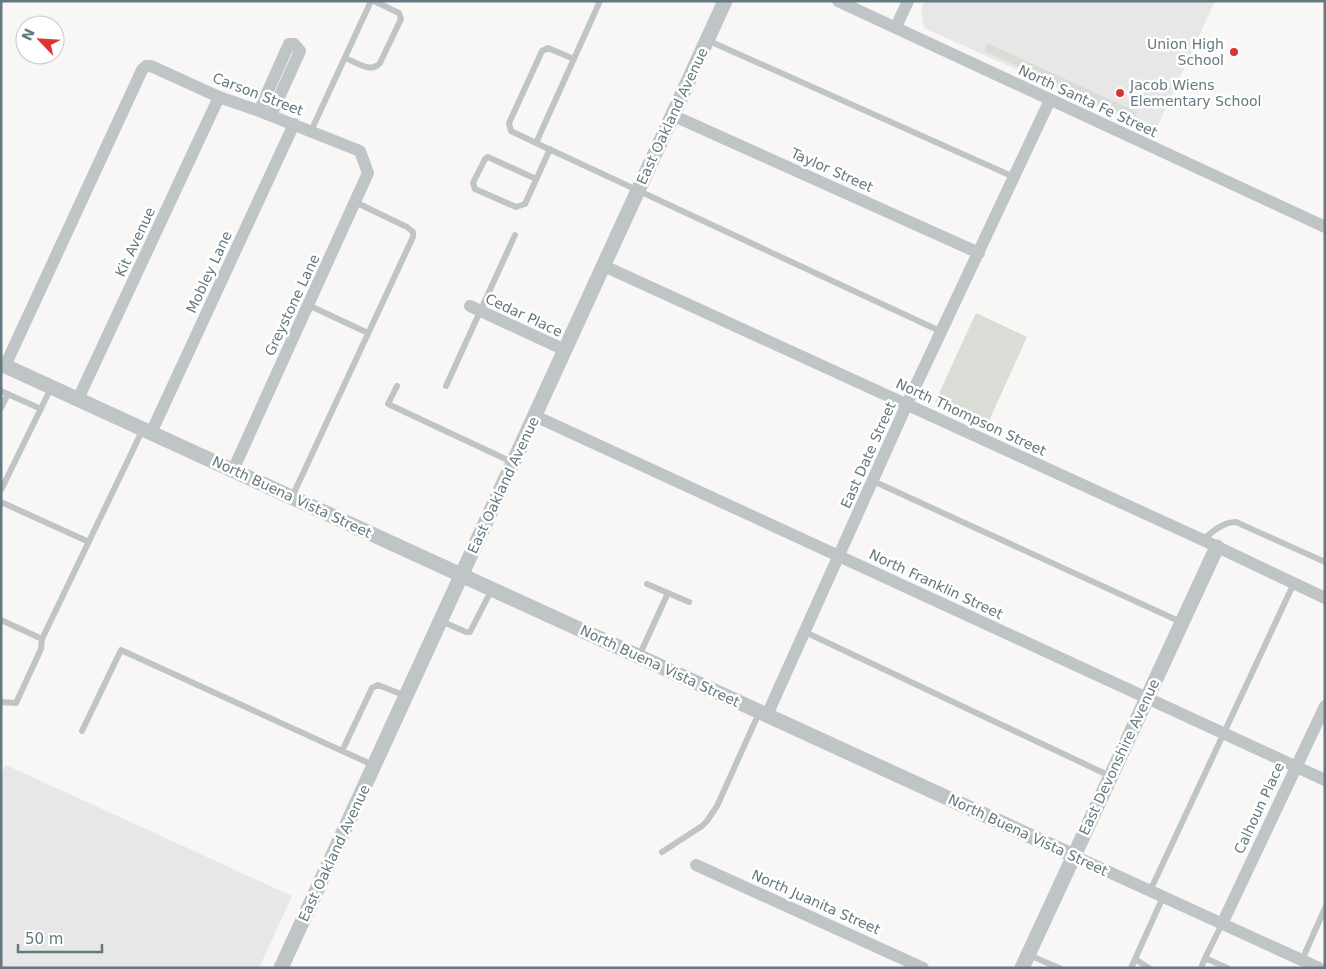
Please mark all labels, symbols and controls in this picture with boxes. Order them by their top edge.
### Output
north arrow [15,15,65,65]
text: N [18,26,38,43]
place label: Union High School [1147,36,1224,68]
street label: East Oakland Avenue [633,45,711,187]
marker: Union High School [1228,46,1240,58]
street label: North Santa Fe Street [1016,62,1160,140]
street label: Carson Street [210,69,306,119]
place label: Jacob Wiens Elementary School [1129,77,1262,109]
marker: Jacob Wiens Elementary School [1114,87,1126,99]
street label: Taylor Street [787,144,876,195]
street label: Kit Avenue [112,205,158,279]
street label: Mobley Lane [183,228,235,316]
street label: Greystone Lane [261,252,323,358]
street label: Cedar Place [483,290,565,340]
street label: North Thompson Street [893,375,1049,459]
street label: East Date Street [837,399,899,511]
street label: East Oakland Avenue [464,414,542,556]
street label: North Buena Vista Street [210,453,375,541]
street label: North Franklin Street [867,546,1006,622]
street label: North Buena Vista Street [578,622,743,710]
street label: East Devonshire Avenue [1076,676,1162,838]
street label: Calhoun Place [1231,760,1287,856]
street label: East Oakland Avenue [295,782,373,924]
street label: North Buena Vista Street [946,791,1111,879]
street label: North Juanita Street [749,866,883,938]
scale bar [18,922,101,954]
text: 50 m [25,930,63,948]

